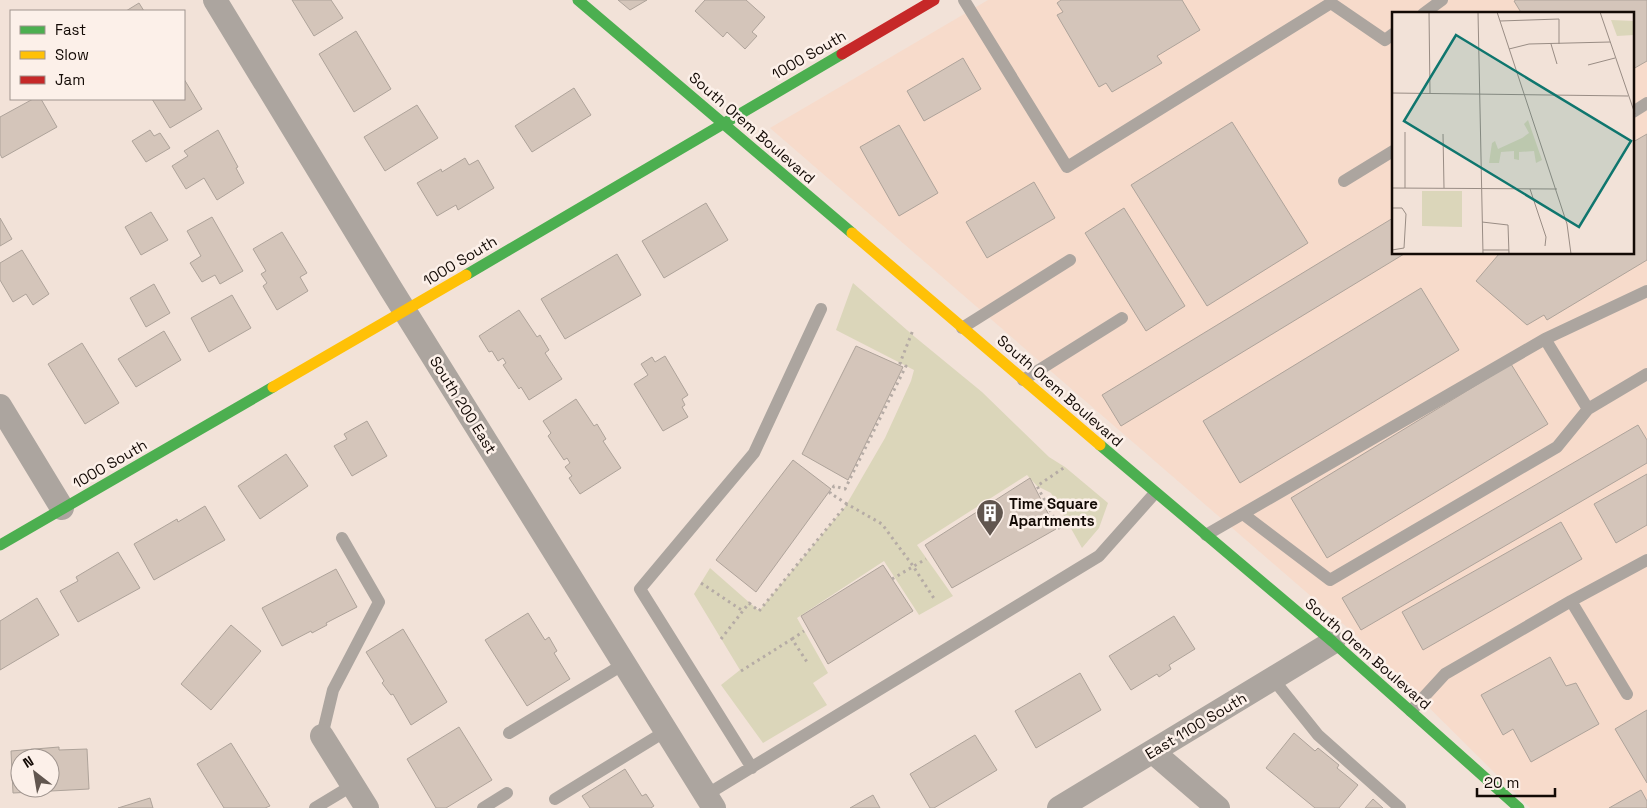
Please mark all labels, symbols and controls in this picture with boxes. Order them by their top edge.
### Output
legend [10,10,185,100]
inset map [1392,12,1634,255]
text: Fast [55,20,86,39]
street label: 1000 South [768,26,849,83]
text: Slow [55,45,89,64]
street label: South Orem Boulevard [685,68,819,188]
text: Jam [55,70,85,89]
street label: 1000 South [419,231,500,290]
street label: South Orem Boulevard [993,331,1127,451]
street label: South 200 East [426,352,501,457]
street label: 1000 South [69,435,150,492]
place label: Time Square Apartments [1009,494,1098,530]
building icon: Time Square Apartments [975,498,1005,537]
street label: South Orem Boulevard [1301,594,1435,714]
street label: East 1100 South [1142,688,1250,763]
north arrow [10,748,60,798]
text: N [20,752,37,772]
scale bar [1477,766,1554,798]
text: 20 m [1484,773,1519,792]

